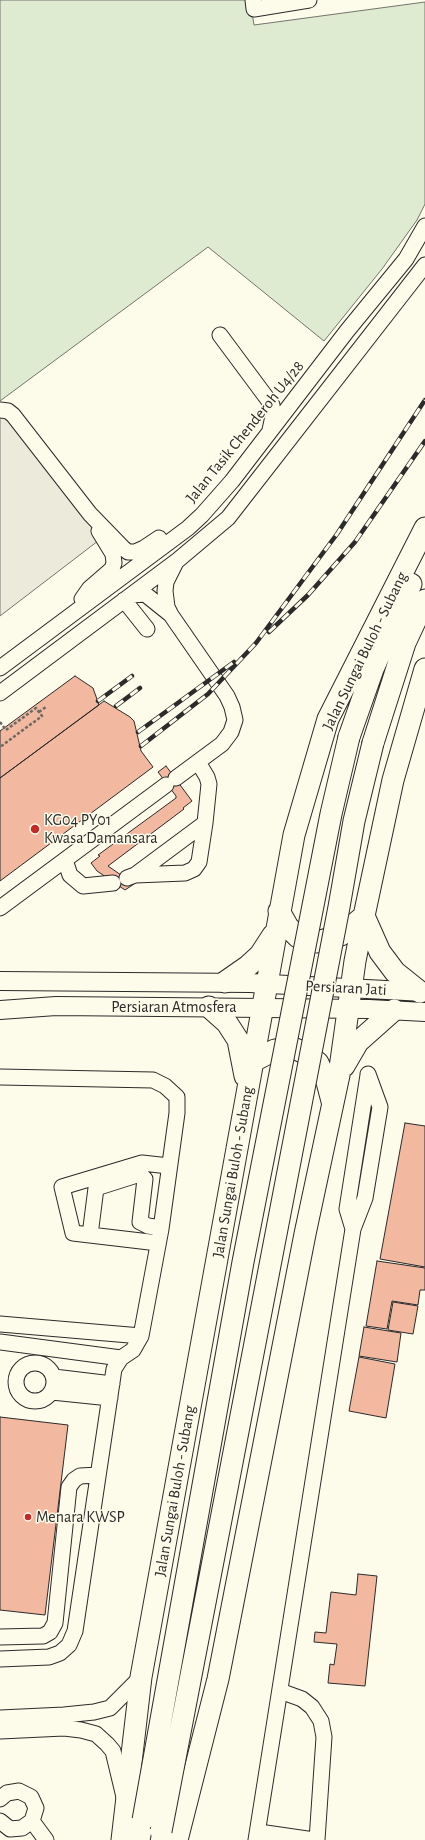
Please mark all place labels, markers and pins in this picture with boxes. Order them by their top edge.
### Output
place label: KG04 PY01 Kwasa Damansara [44,810,158,848]
marker: KG04 PY01 Kwasa Damansara [29,823,41,835]
place label: Menara KWSP [36,1507,125,1527]
marker: Menara KWSP [23,1512,33,1522]

